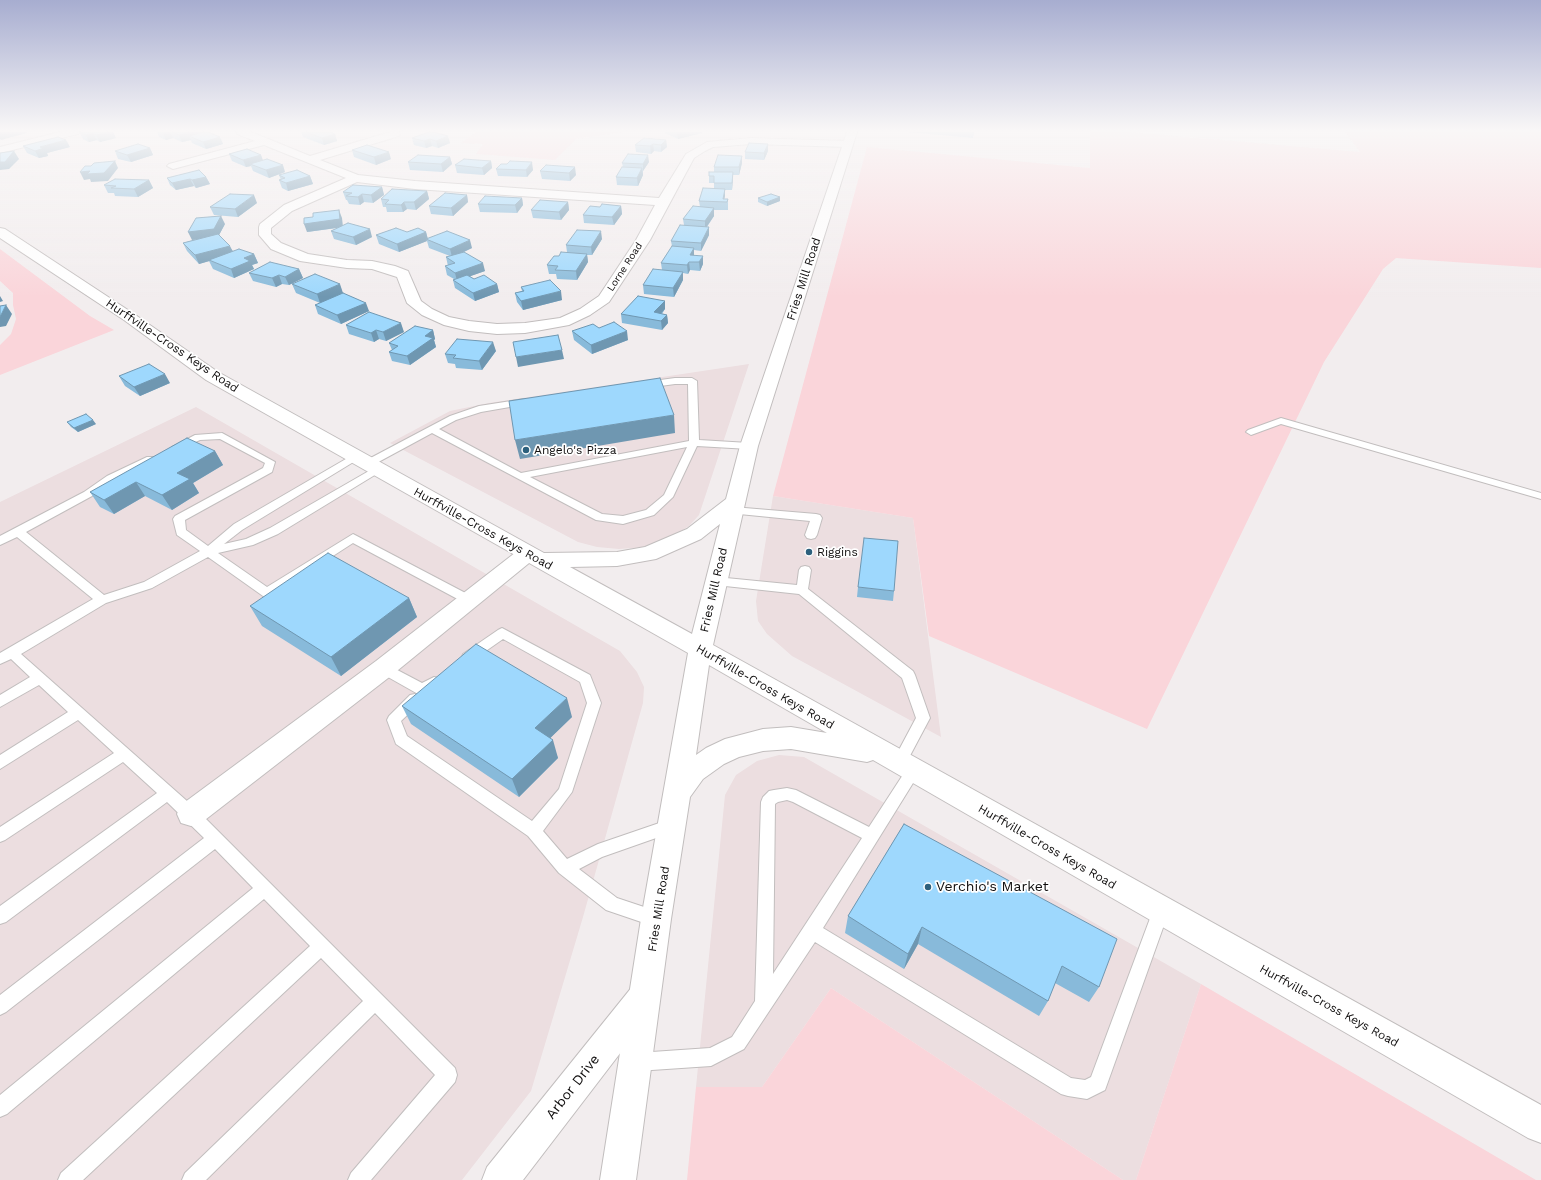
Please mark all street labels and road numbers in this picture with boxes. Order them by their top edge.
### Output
street label: Fries Mill Road [784,236,824,322]
street label: Lorne Road [605,240,645,294]
street label: Hurffville-Cross Keys Road [103,296,241,396]
street label: Hurffville-Cross Keys Road [411,485,555,573]
street label: Fries Mill Road [697,546,731,634]
street label: Hurffville-Cross Keys Road [693,642,837,732]
street label: Hurffville-Cross Keys Road [975,802,1119,892]
street label: Fries Mill Road [645,865,673,953]
street label: Hurffville-Cross Keys Road [1257,962,1401,1050]
street label: Arbor Drive [543,1051,603,1123]

